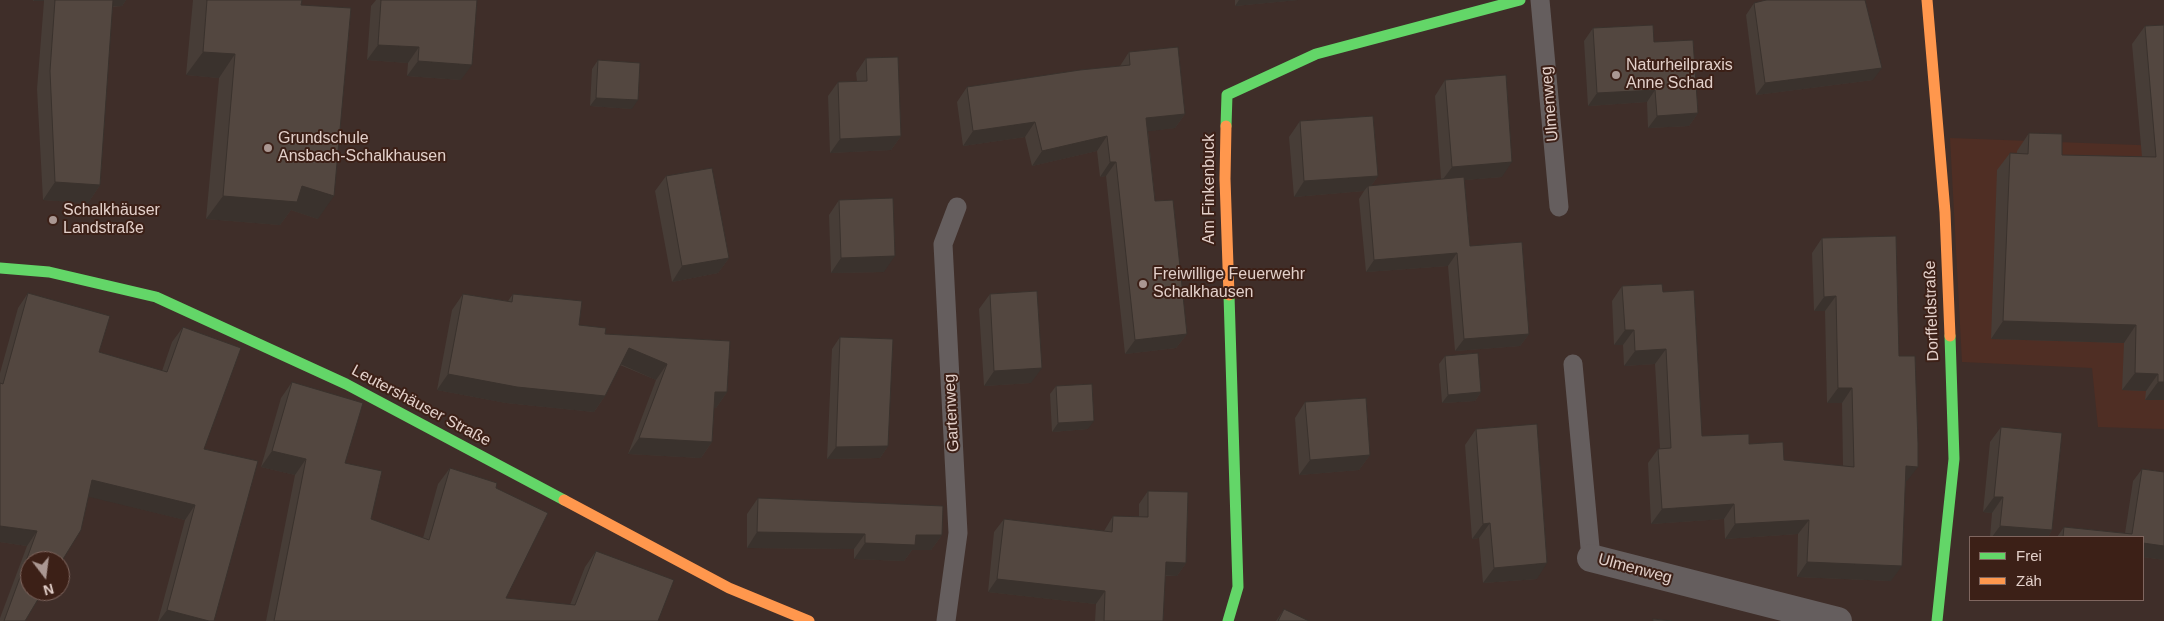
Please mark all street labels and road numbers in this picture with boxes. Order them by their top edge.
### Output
street label: Ulmenweg [1537,66,1563,142]
street label: Am Finkenbuck [1200,134,1220,244]
street label: Dorffeldstraße [1921,260,1943,362]
street label: Leutershäuser Straße [348,361,494,451]
street label: Gartenweg [940,373,964,453]
street label: Ulmenweg [1596,550,1674,588]

